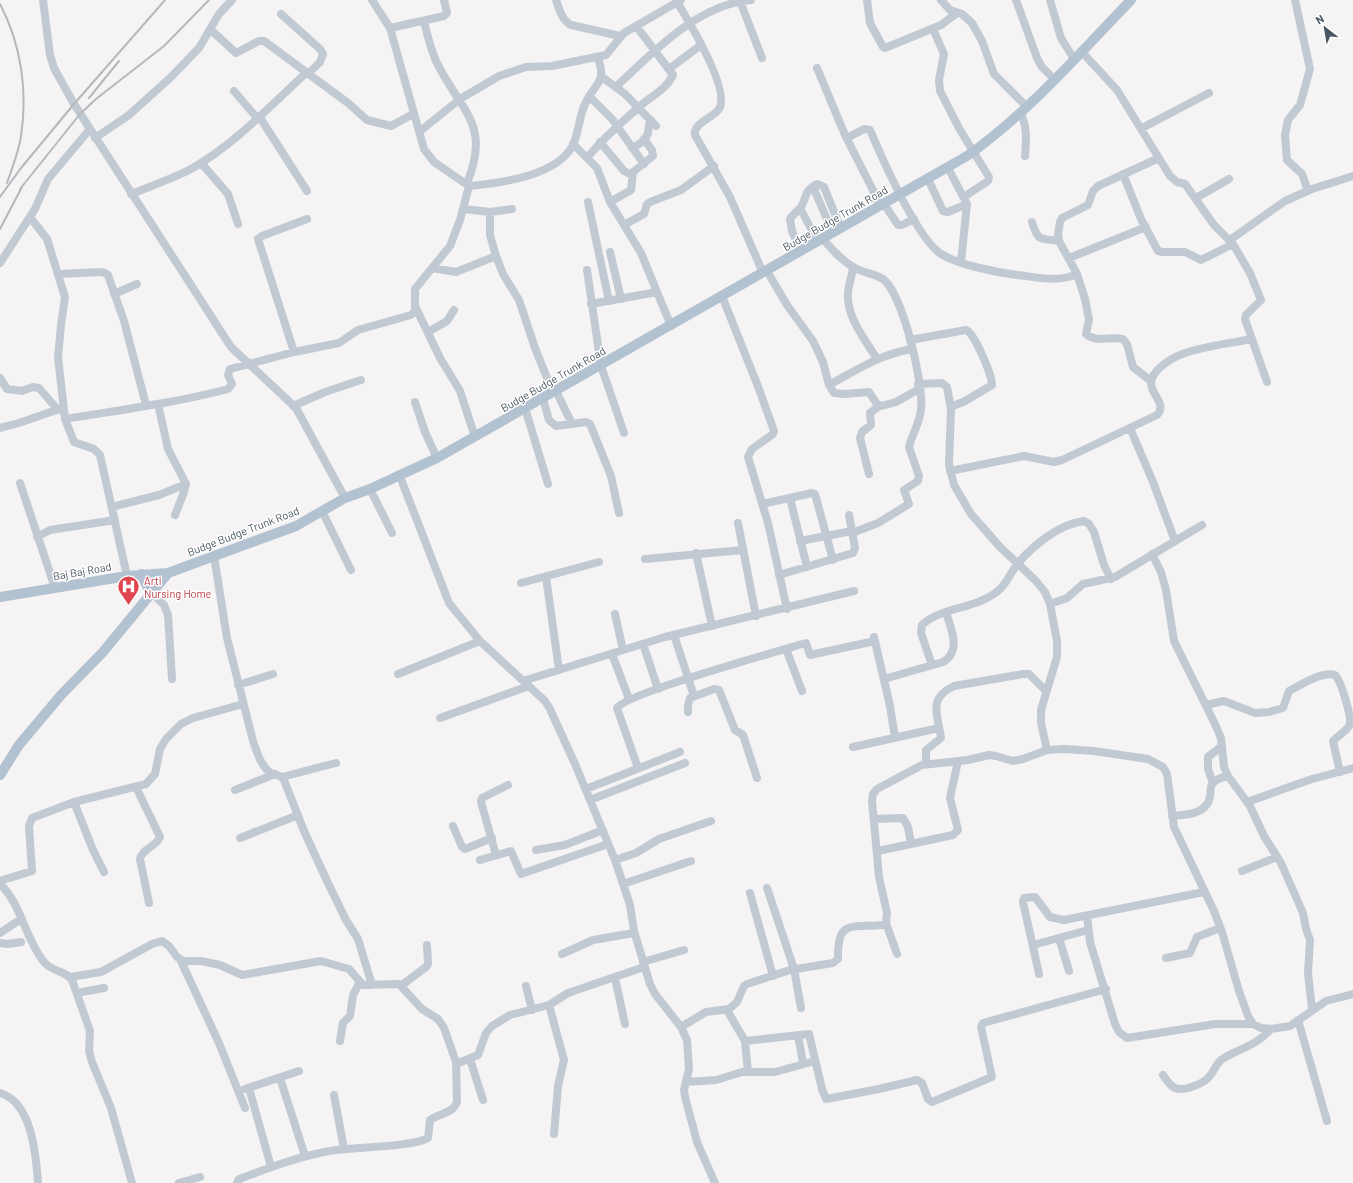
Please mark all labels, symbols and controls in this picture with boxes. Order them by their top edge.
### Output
north arrow [1305,8,1345,48]
text: N [1313,12,1326,26]
street label: Budge Budge Trunk Road [780,183,890,253]
street label: Budge Budge Trunk Road [498,344,608,414]
street label: Budge Budge Trunk Road [185,504,301,558]
street label: Baj Baj Road [52,559,112,583]
hospital icon: Arti Nursing Home [116,573,142,606]
place label: Arti Nursing Home [144,574,212,600]

